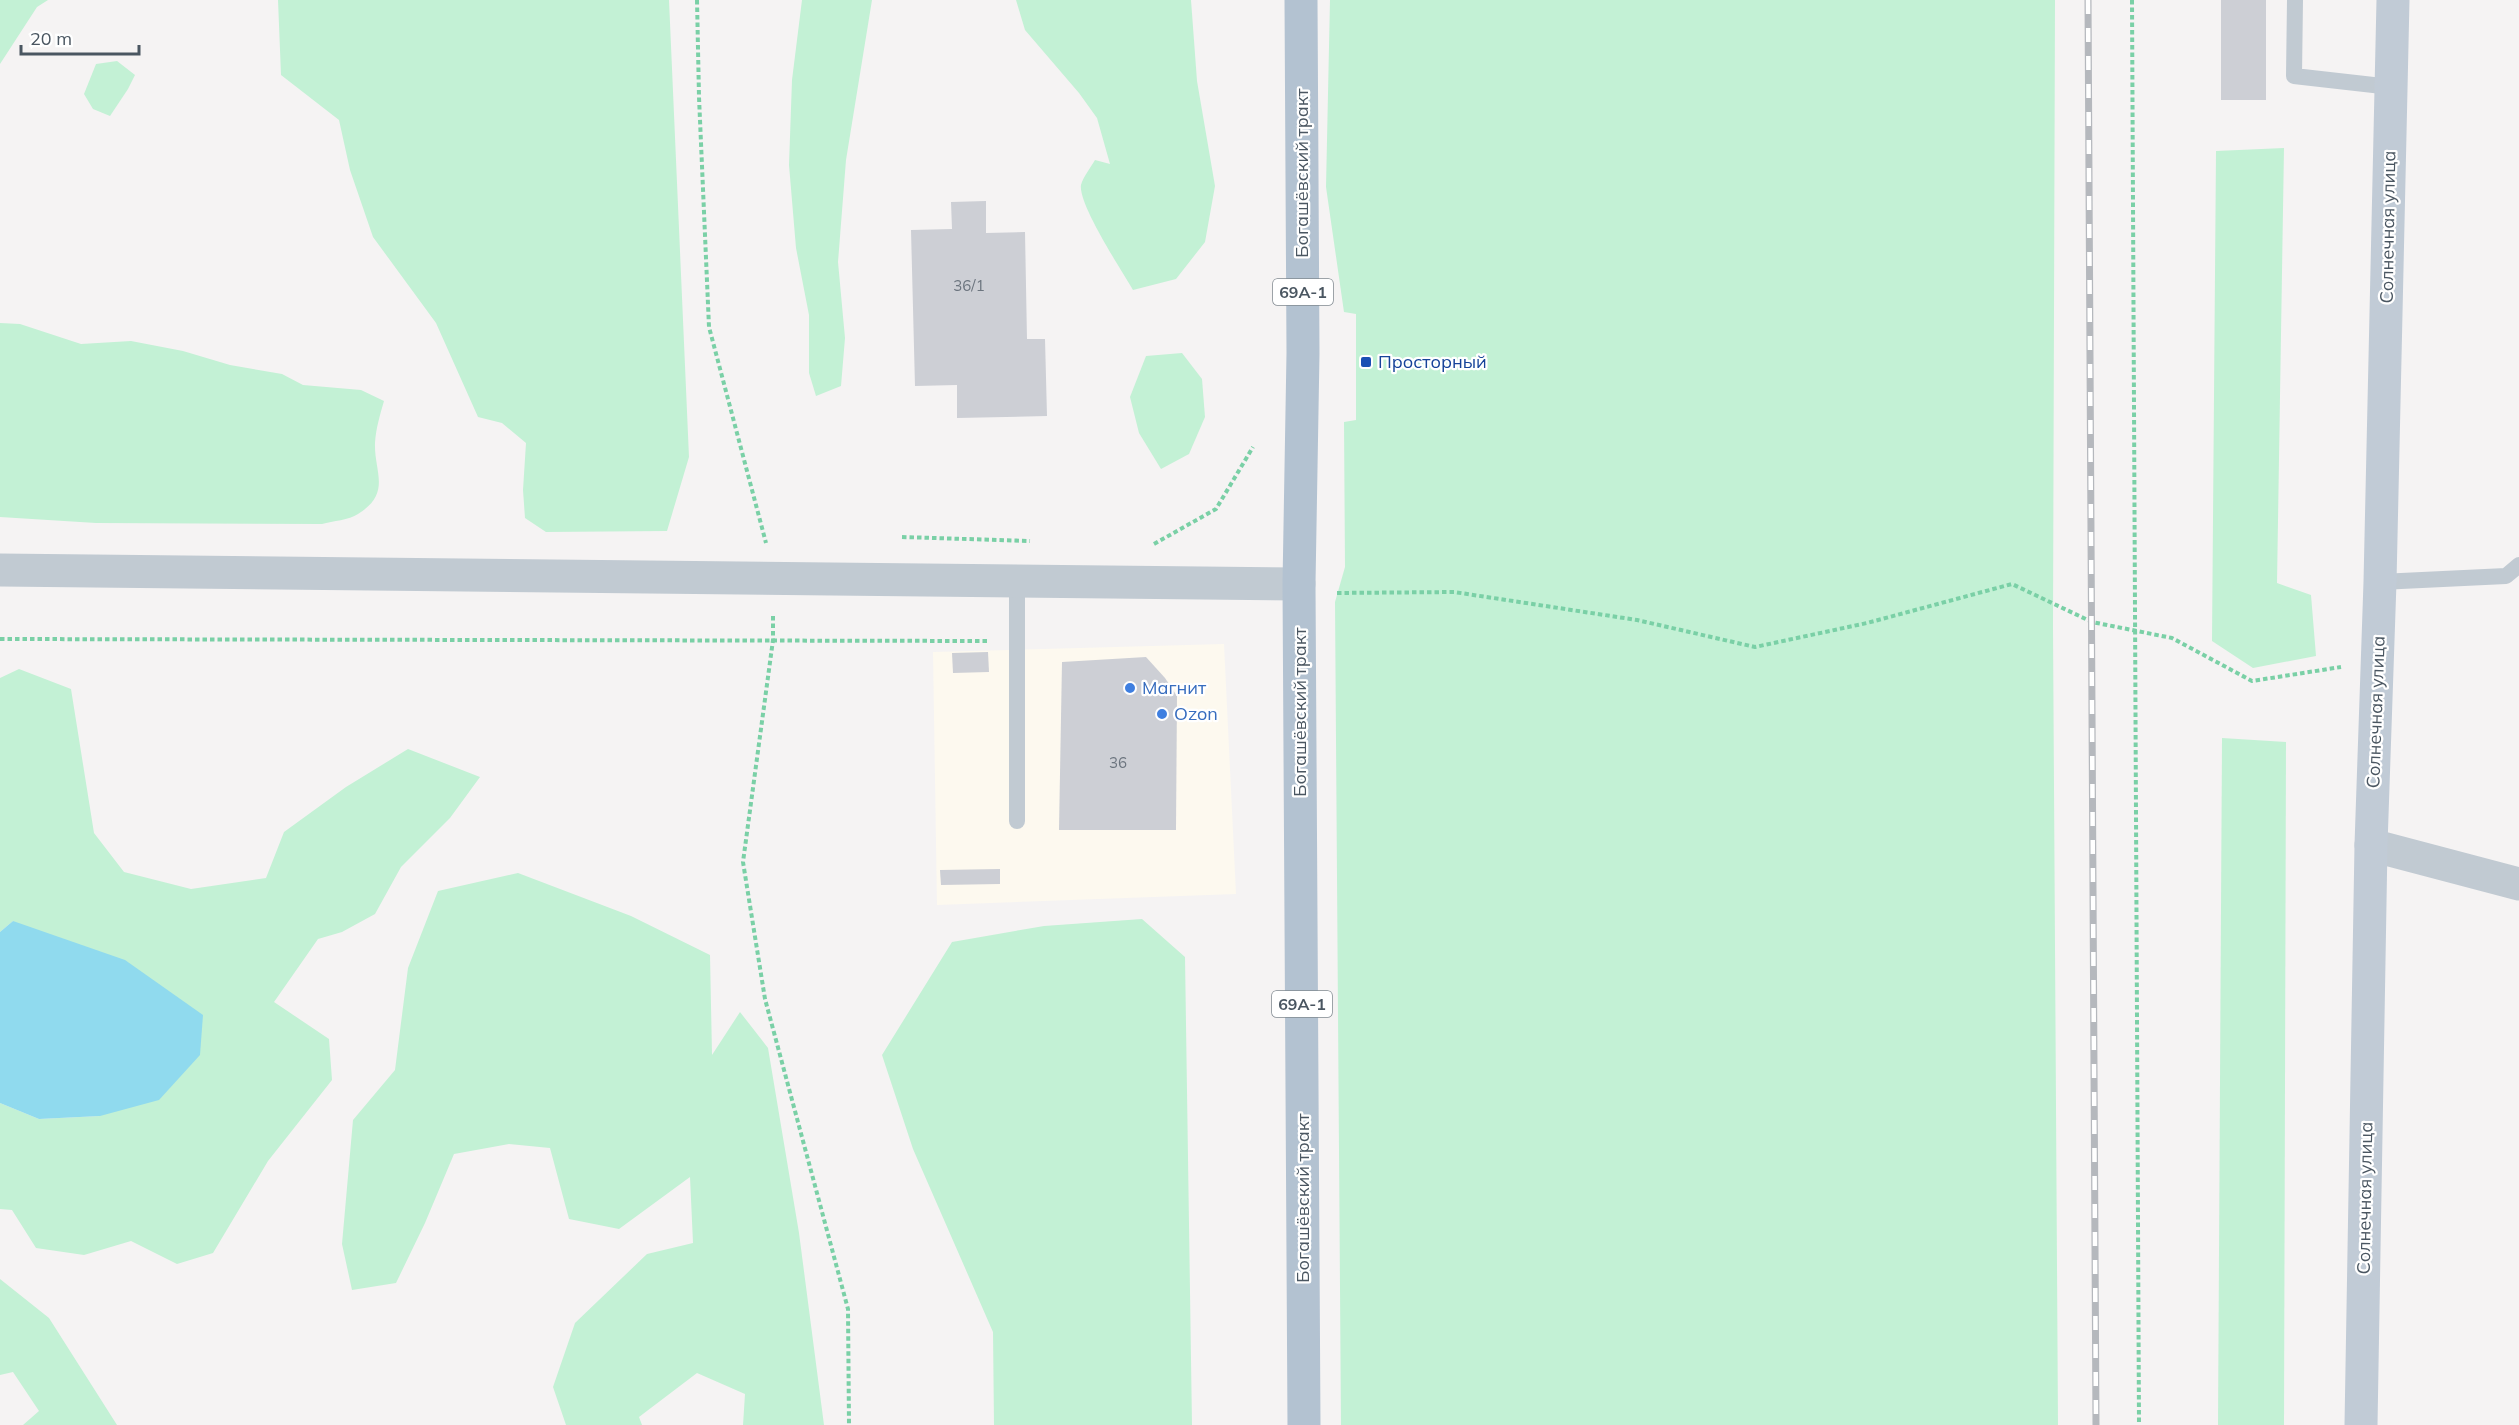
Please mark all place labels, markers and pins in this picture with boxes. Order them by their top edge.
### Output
place label: Просторный [1378,350,1487,373]
marker: Просторный [1359,355,1373,369]
place label: Магнит [1142,676,1207,699]
marker: Магнит [1123,681,1137,695]
place label: Ozon [1174,702,1218,725]
marker: Ozon [1155,707,1169,721]

